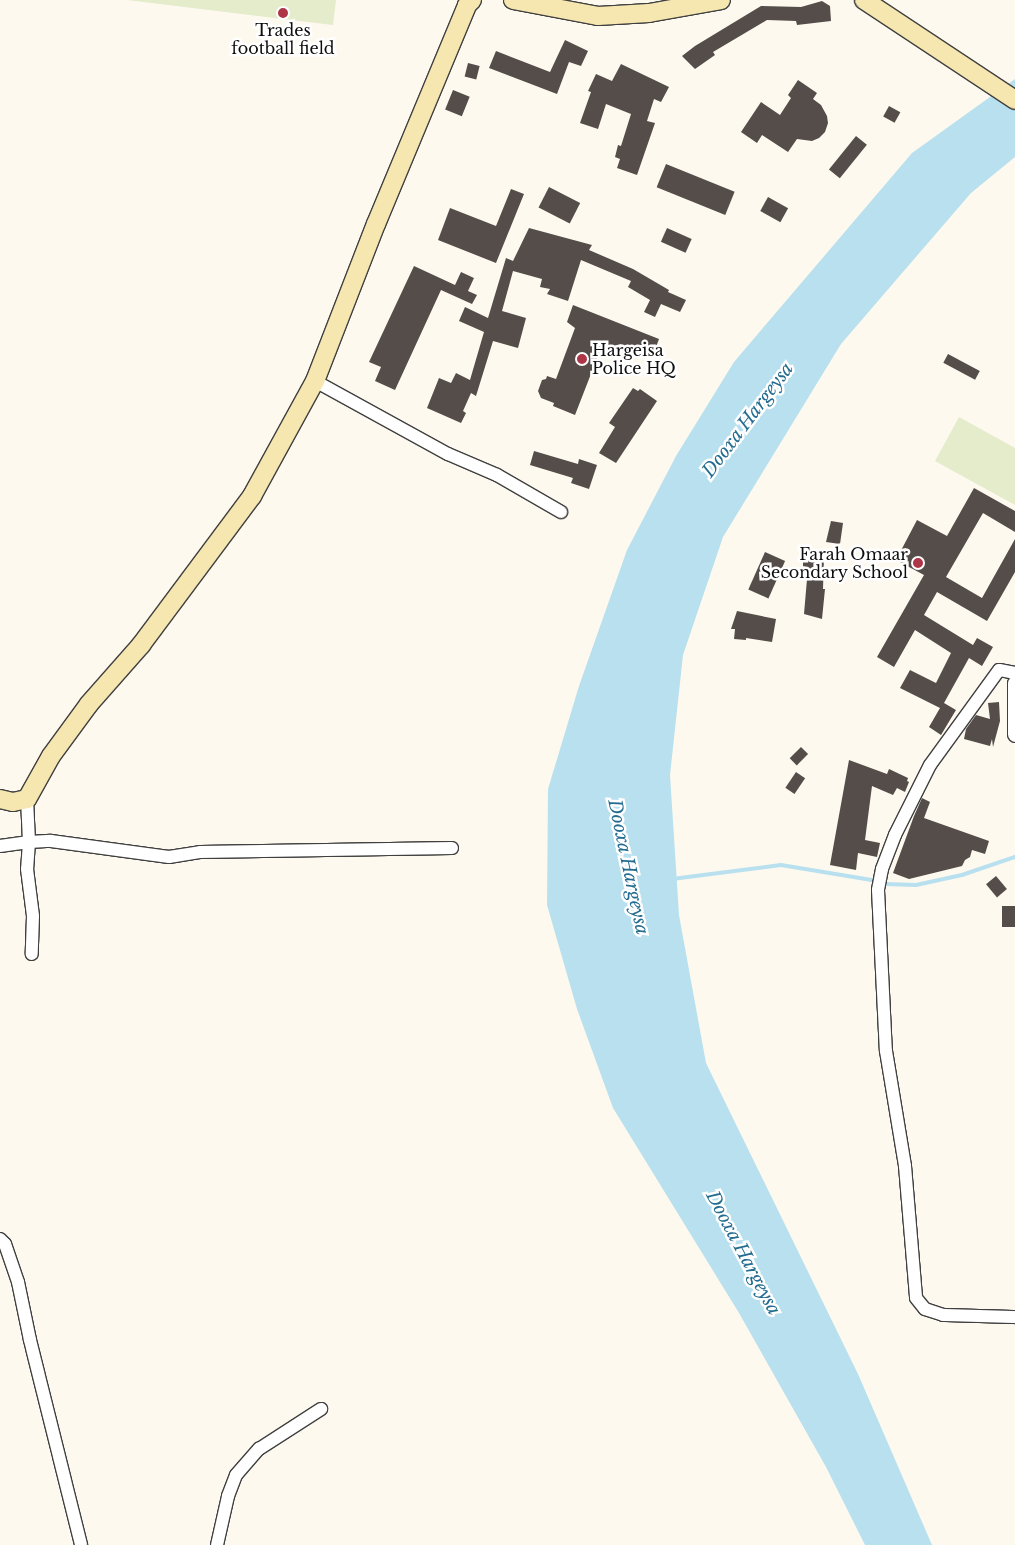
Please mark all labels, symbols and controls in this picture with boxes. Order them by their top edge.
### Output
marker: Trades football field [277,7,289,19]
place label: Trades football field [231,20,335,58]
place label: Hargeisa Police HQ [592,340,676,378]
marker: Hargeisa Police HQ [576,353,588,365]
water label: Dooxa Hargeysa [698,358,798,482]
place label: Farah Omaar Secondary School [760,544,908,582]
marker: Farah Omaar Secondary School [912,557,924,569]
water label: Dooxa Hargeysa [603,797,653,937]
water label: Dooxa Hargeysa [701,1187,785,1319]

